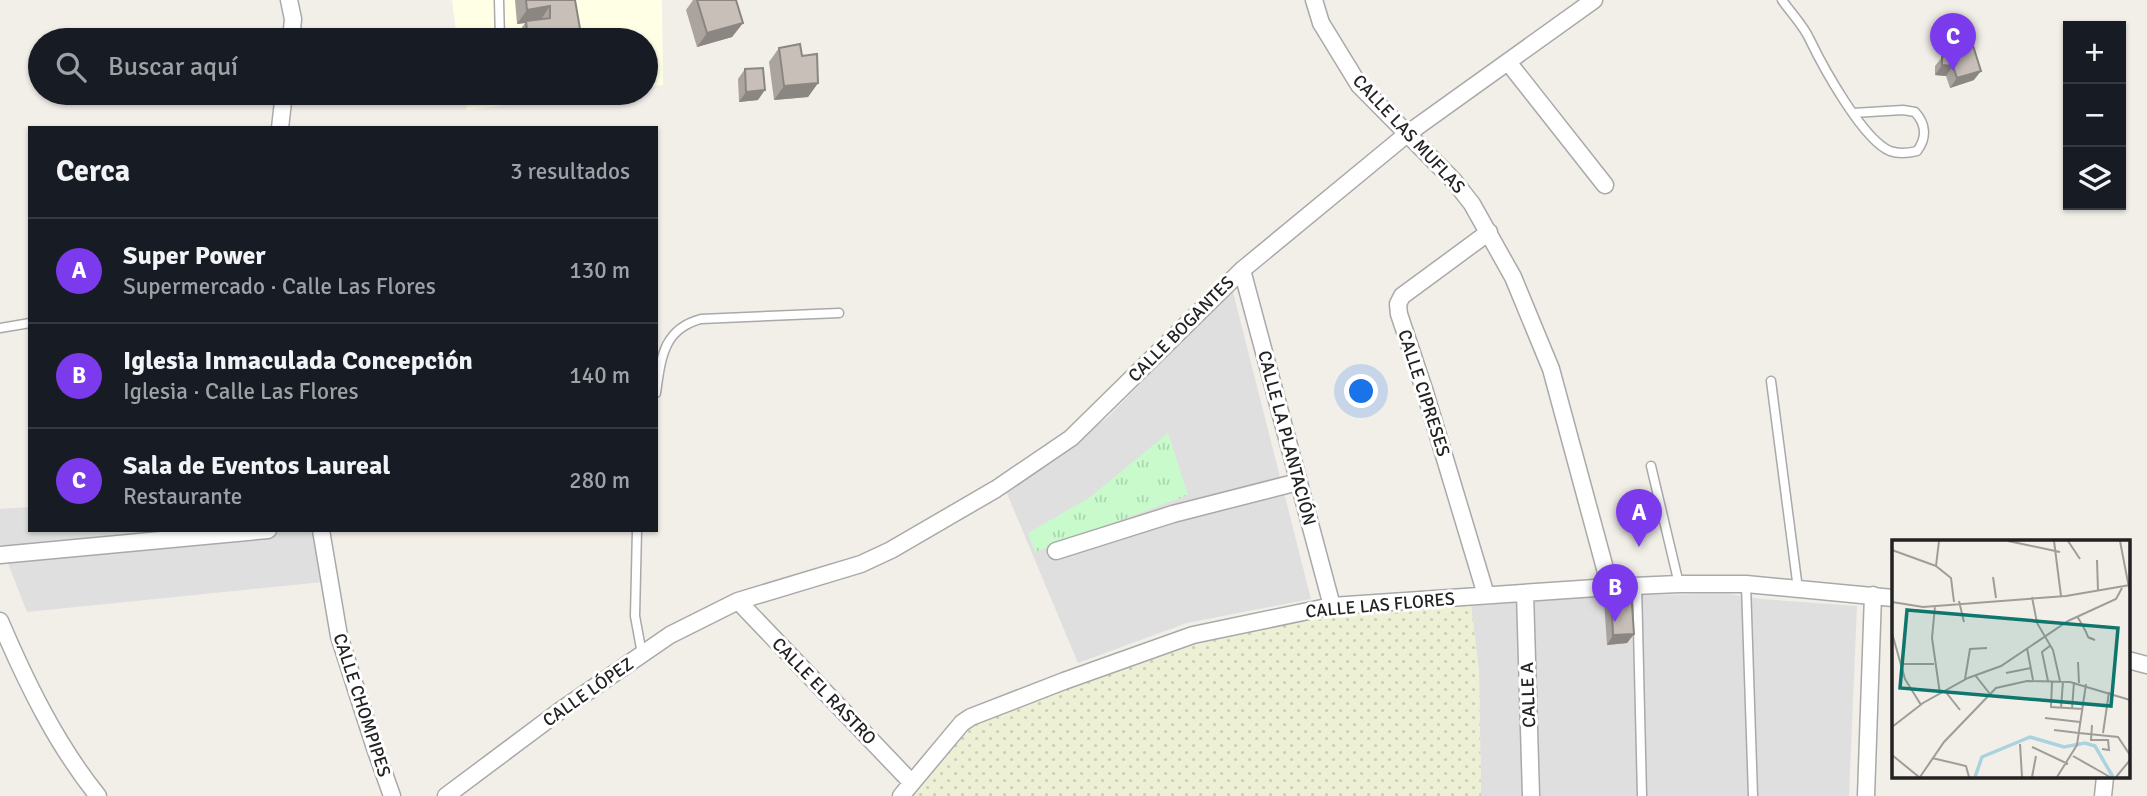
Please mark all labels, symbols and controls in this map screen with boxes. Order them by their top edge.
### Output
pin: C [1930,13,1976,71]
map controls [2063,21,2126,210]
button: + [2063,21,2126,84]
search box [28,28,658,105]
icon: search [52,48,90,86]
text: Buscar aquí [108,51,238,83]
street label: CALLE LAS MUFLAS [1348,70,1470,198]
button: − [2063,84,2126,147]
button: layers [2063,147,2126,210]
text: Cerca [56,153,130,190]
text: 3 resultados [510,157,630,186]
text: Super Power [123,240,266,272]
text: A [72,256,86,285]
text: 130 m [569,256,630,285]
street label: CALLE BOGANTES [1123,271,1239,387]
text: Supermercado · Calle Las Flores [123,272,436,301]
street label: CALLE CIPRESES [1393,327,1455,459]
text: Iglesia Inmaculada Concepción [123,345,473,377]
street label: CALLE LA PLANTACIÓN [1253,348,1321,528]
text: B [72,361,86,390]
text: 140 m [569,361,630,390]
your location [1344,374,1378,408]
text: Iglesia · Calle Las Flores [123,377,359,406]
text: Sala de Eventos Laureal [123,450,390,482]
text: C [72,466,86,495]
text: 280 m [569,466,630,495]
text: Restaurante [123,482,242,511]
pin: A [1616,489,1662,547]
inset map [1892,540,2130,778]
pin: B [1592,564,1638,622]
street label: CALLE LAS FLORES [1304,588,1456,622]
street label: CALLE CHOMPIPES [328,630,396,780]
street label: CALLE EL RASTRO [767,633,881,749]
street label: CALLE LÓPEZ [538,653,638,731]
street label: CALLE A [1516,662,1540,728]

